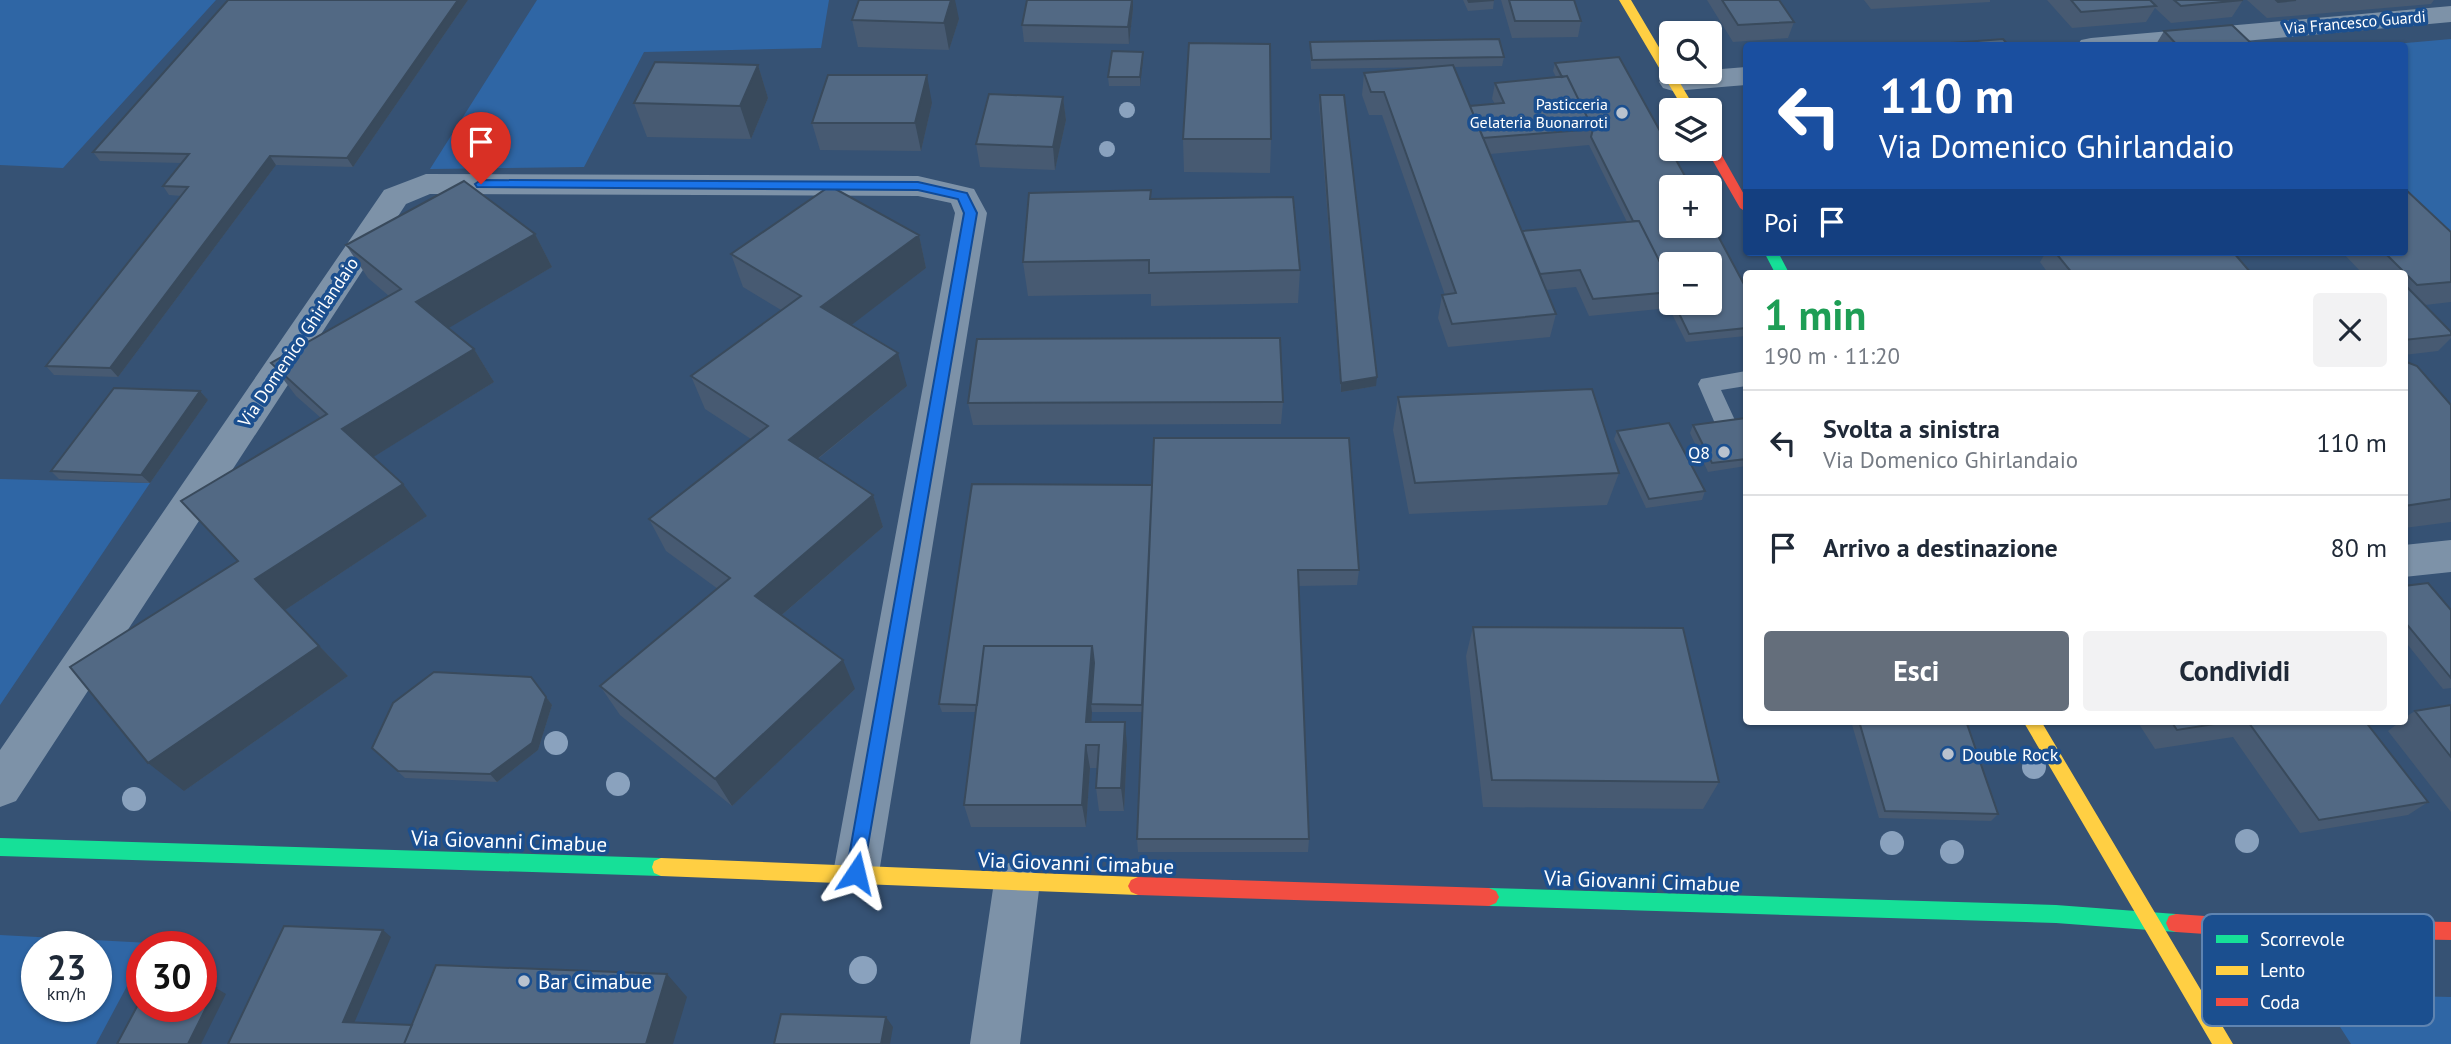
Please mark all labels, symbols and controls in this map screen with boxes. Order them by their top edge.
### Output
street label: Via Francesco Guardi [2282,6,2427,38]
map controls [1659,21,1722,315]
button: search [1659,21,1722,84]
text: 110 m [1879,63,2014,127]
icon: left [1764,70,1855,161]
place label: Pasticceria Gelateria Buonarroti [1470,94,1608,132]
button: layers [1659,98,1722,161]
marker: Pasticceria Gelateria Buonarroti [1614,105,1630,121]
pin [451,112,511,184]
icon: arrive [462,123,500,161]
text: Via Domenico Ghirlandaio [1879,125,2234,167]
button: + [1659,175,1722,238]
icon: arrive [1813,203,1851,241]
text: Poi [1764,206,1799,239]
button: − [1659,252,1722,315]
street label: Via Domenico Ghirlandaio [232,253,363,432]
text: 1 min [1764,287,1866,342]
button: close [2313,293,2387,367]
text: 190 m · 11:20 [1764,341,1900,370]
text: Svolta a sinistra [1823,412,2000,445]
icon: left [1764,424,1802,462]
text: 110 m [2316,426,2387,459]
place label: Q8 [1688,441,1710,464]
marker: Q8 [1716,444,1732,460]
text: Via Domenico Ghirlandaio [1823,445,2078,474]
icon: arrive [1764,529,1802,567]
text: Arrivo a destinazione [1823,531,2058,564]
text: 80 m [2331,531,2387,564]
button: Esci [1764,631,2069,711]
button: Condividi [2083,631,2387,711]
place label: Double Rock [1962,743,2059,766]
marker: Double Rock [1940,746,1956,762]
street label: Via Giovanni Cimabue [409,824,608,858]
position arrow [819,836,893,910]
street label: Via Giovanni Cimabue [976,846,1175,880]
street label: Via Giovanni Cimabue [1542,864,1741,898]
legend [2202,914,2434,1026]
text: Scorrevole [2260,927,2345,951]
speed limit sign: 30 [126,931,217,1022]
text: 23 [47,944,86,990]
text: Lento [2260,958,2305,982]
place label: Bar Cimabue [538,968,652,995]
marker: Bar Cimabue [516,973,532,989]
text: km/h [47,982,86,1005]
text: Coda [2260,990,2300,1014]

